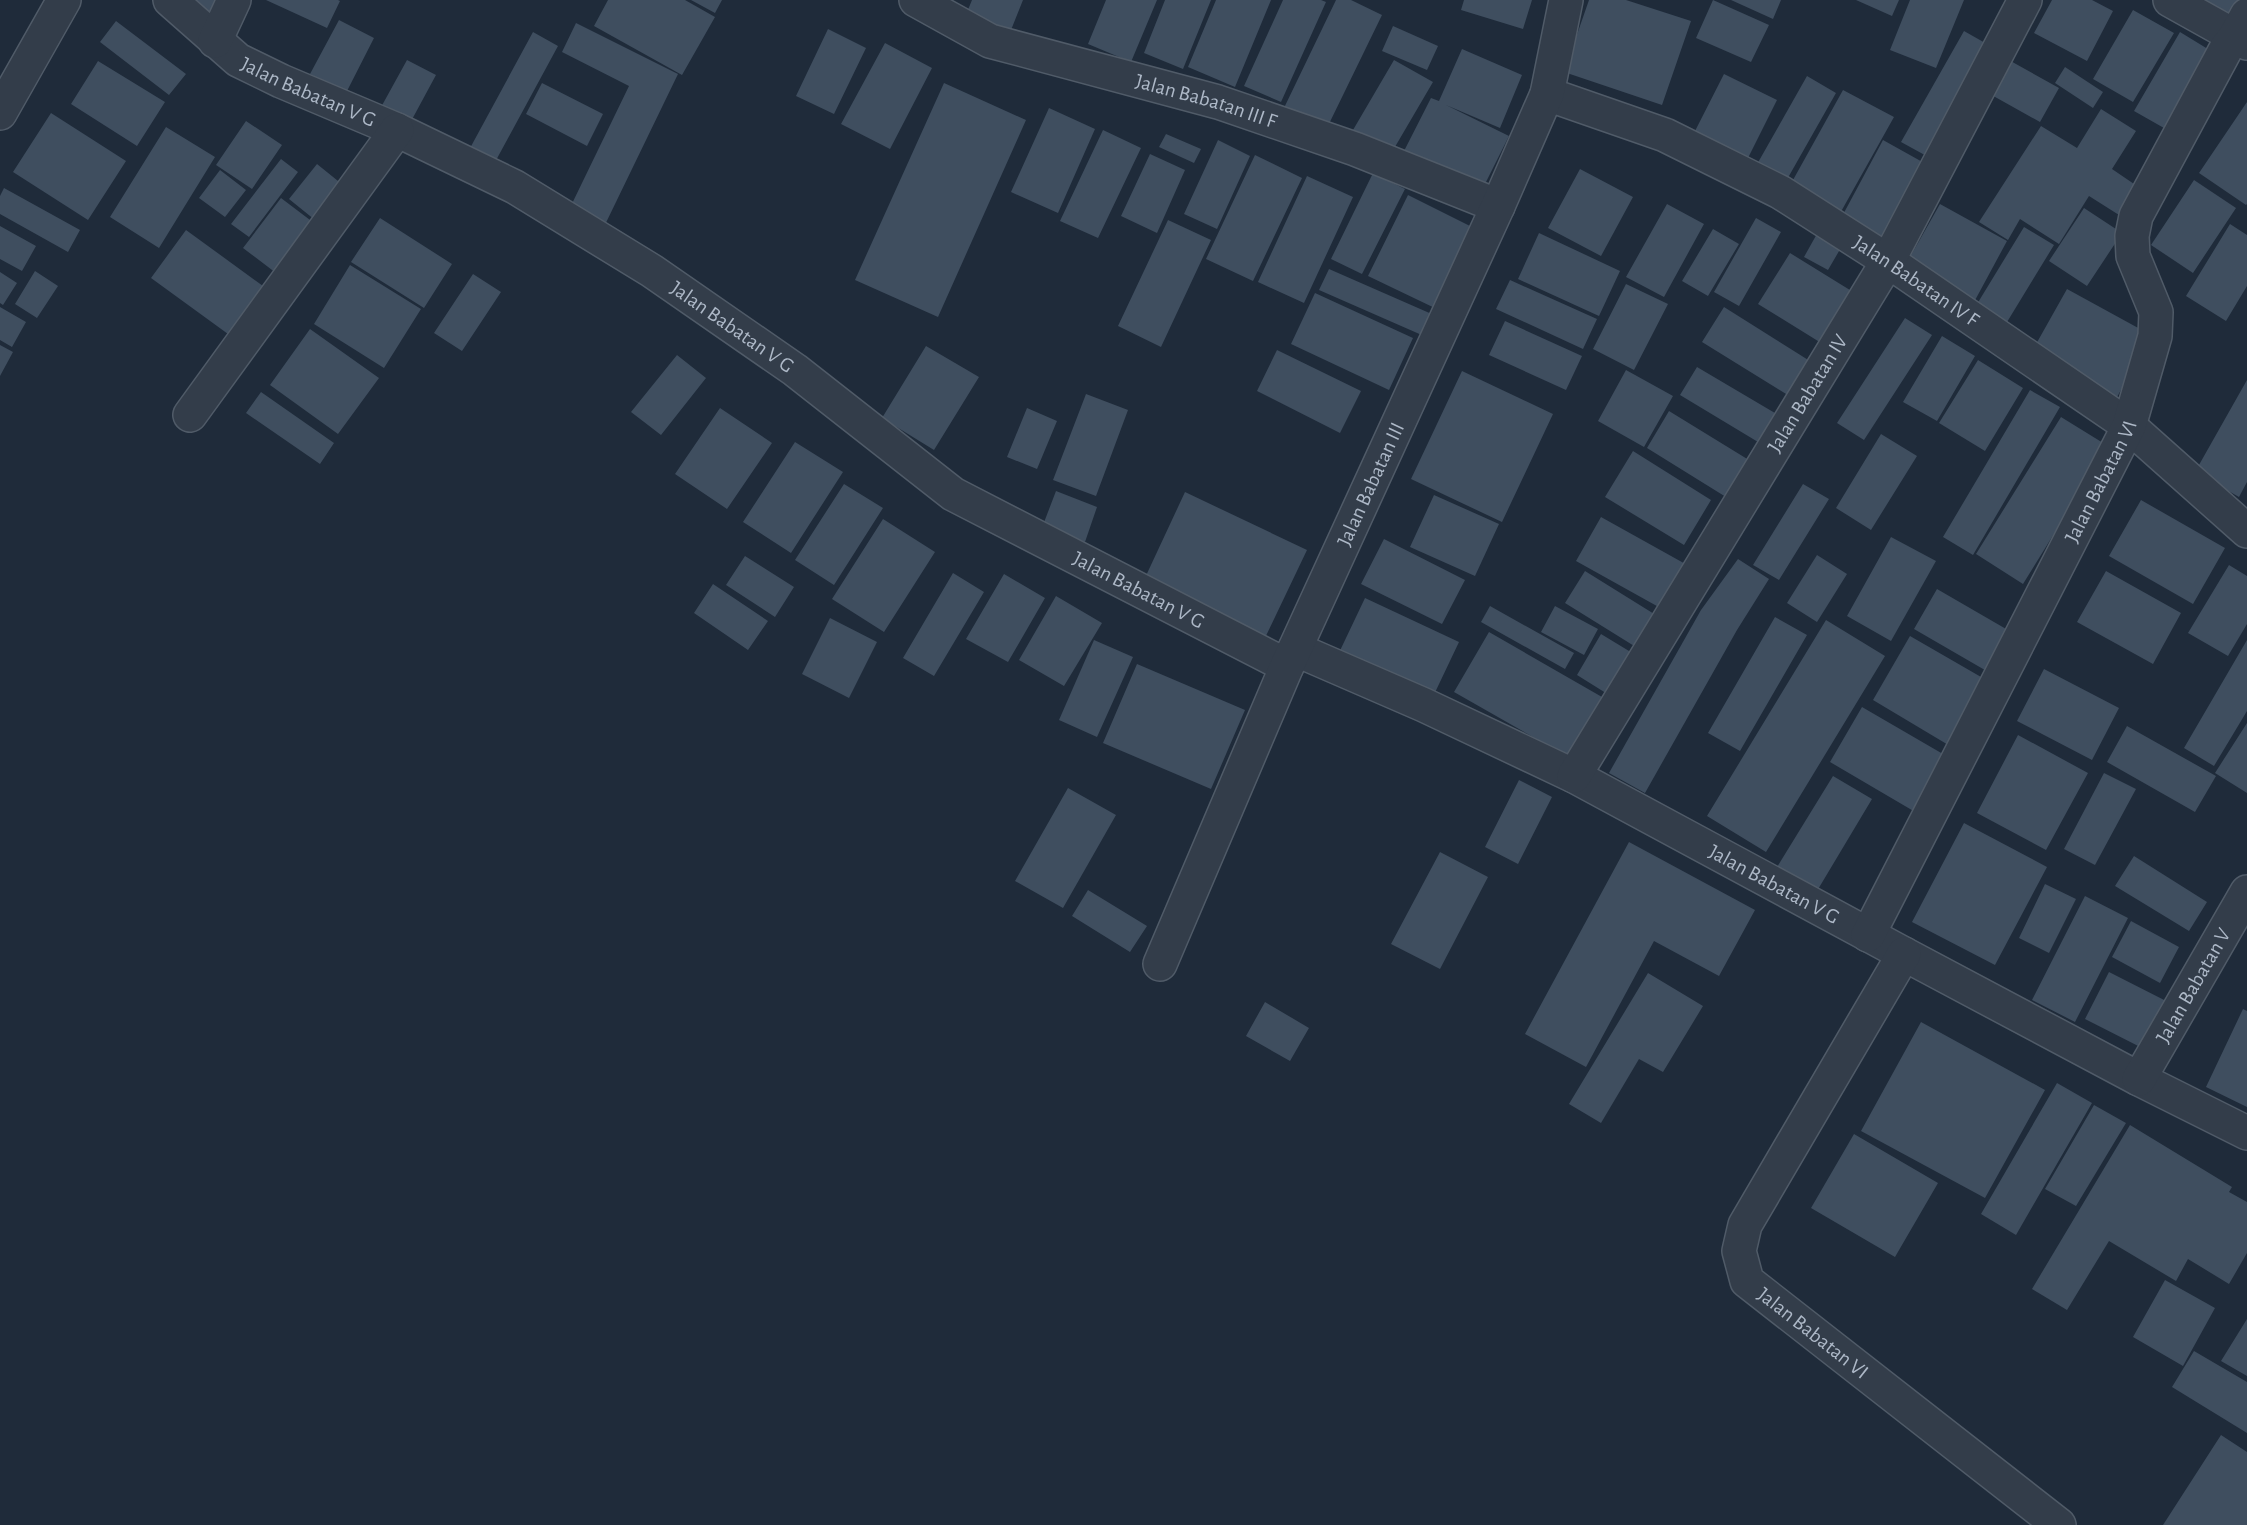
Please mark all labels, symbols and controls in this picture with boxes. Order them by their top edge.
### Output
street label: Jalan Babatan V G [238,53,379,131]
street label: Jalan Babatan III F [1133,70,1280,133]
street label: Jalan Babatan IV F [1849,232,1983,331]
street label: Jalan Babatan V G [667,277,798,377]
street label: Jalan Babatan IV [1764,331,1852,456]
street label: Jalan Babatan VI [2061,418,2141,546]
street label: Jalan Babatan III [1333,419,1408,550]
street label: Jalan Babatan V G [1069,548,1208,633]
street label: Jalan Babatan V G [1705,841,1843,928]
street label: Jalan Babatan V [2152,925,2235,1047]
street label: Jalan Babatan VI [1754,1284,1872,1383]

